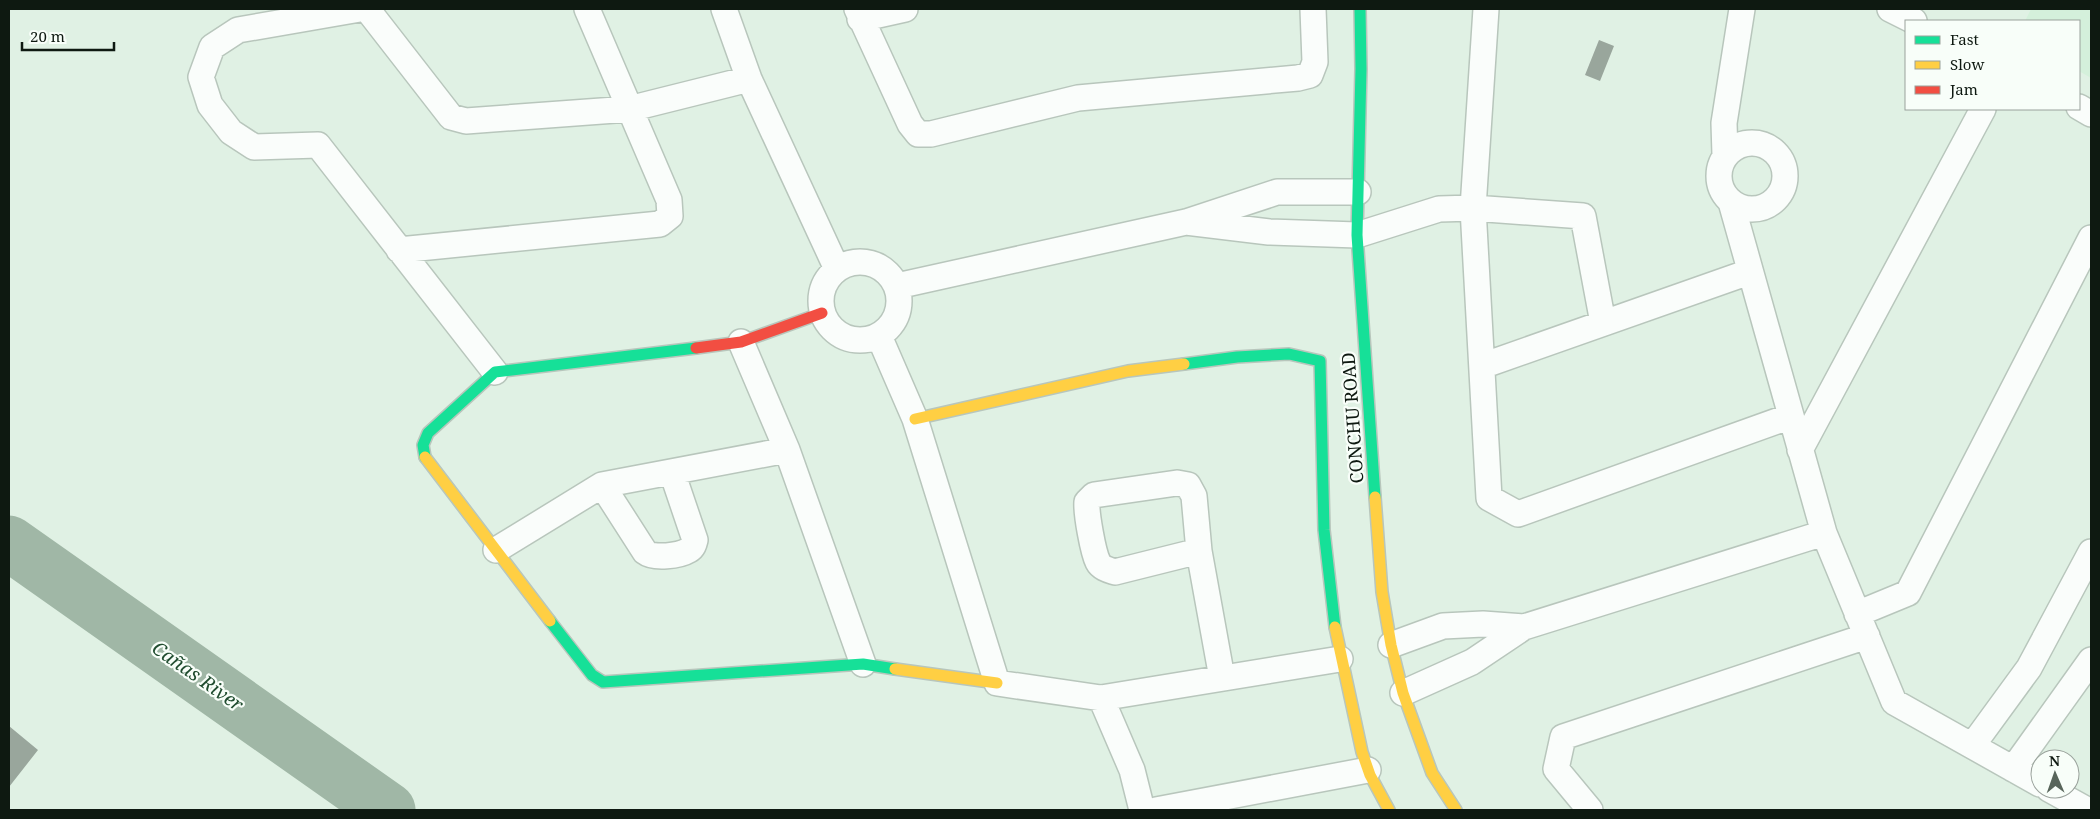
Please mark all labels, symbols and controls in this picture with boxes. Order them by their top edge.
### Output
scale bar [22,20,115,52]
legend [1905,20,2080,110]
text: 20 m [30,26,65,46]
text: Fast [1950,29,1979,49]
text: Slow [1950,54,1984,74]
text: Jam [1949,79,1978,99]
street label: CONCHU ROAD [1335,352,1369,484]
water label: Cañas River [147,635,249,717]
north arrow [2030,749,2080,799]
text: N [2049,751,2060,770]

